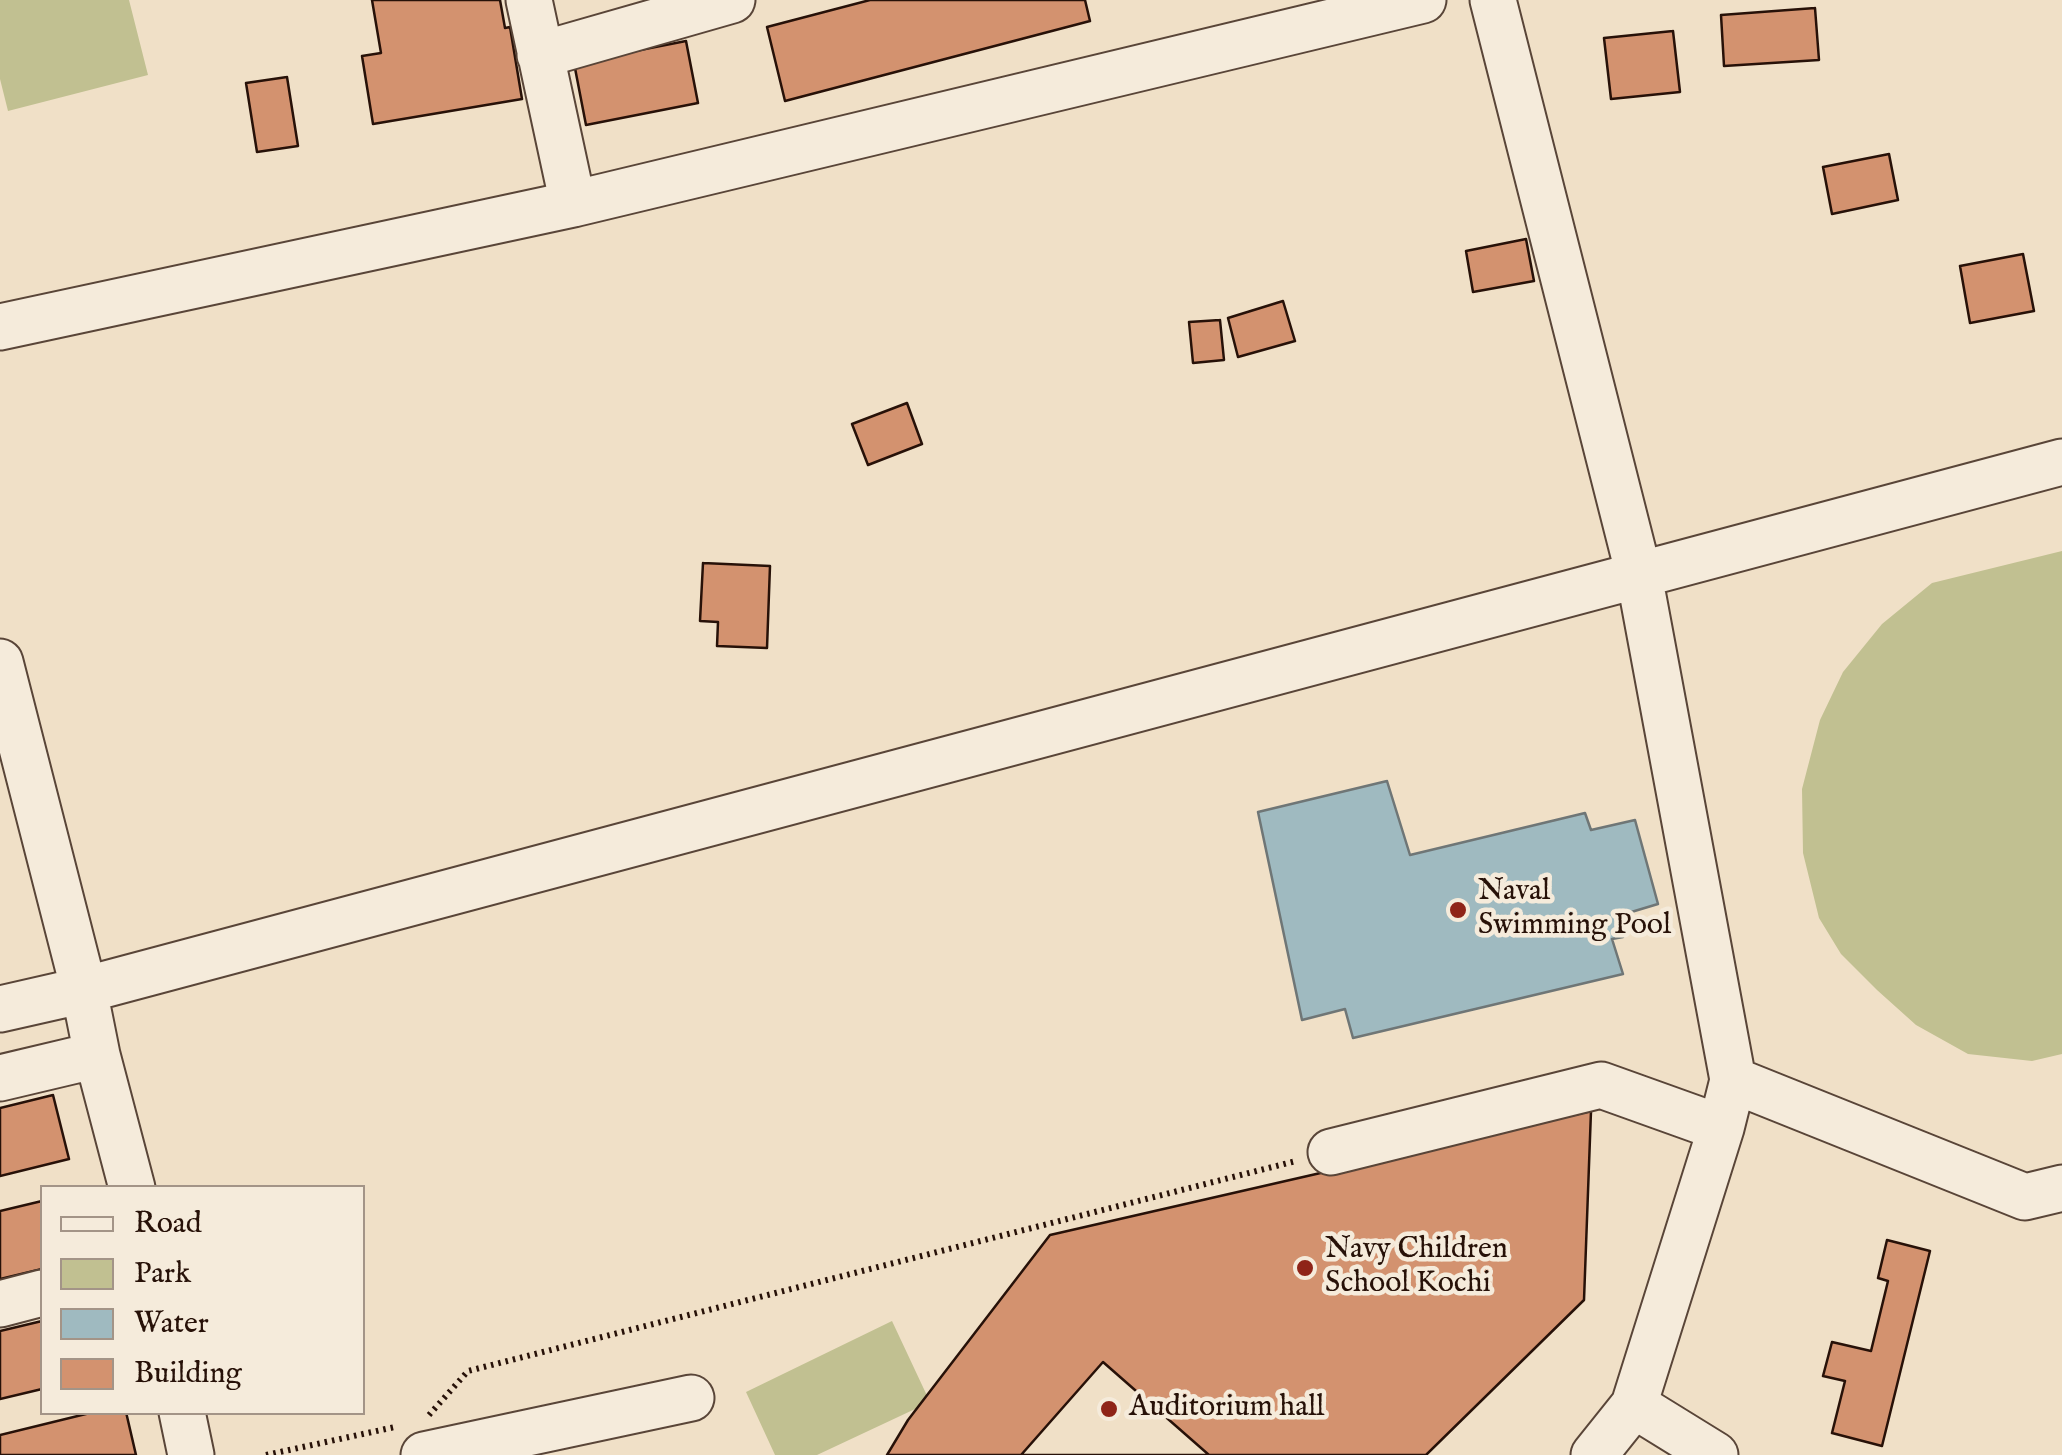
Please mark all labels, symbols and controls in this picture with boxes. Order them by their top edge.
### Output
place label: Naval Swimming Pool [1478,875,1671,946]
marker: Naval Swimming Pool [1447,899,1469,921]
legend [40,1185,365,1415]
text: Road [134,1205,202,1243]
place label: Navy Children School Kochi [1325,1233,1508,1304]
text: Park [134,1255,191,1293]
marker: Navy Children School Kochi [1294,1257,1316,1279]
text: Water [134,1305,209,1343]
text: Building [134,1355,242,1393]
place label: Auditorium hall [1129,1391,1325,1427]
marker: Auditorium hall [1098,1398,1120,1420]

